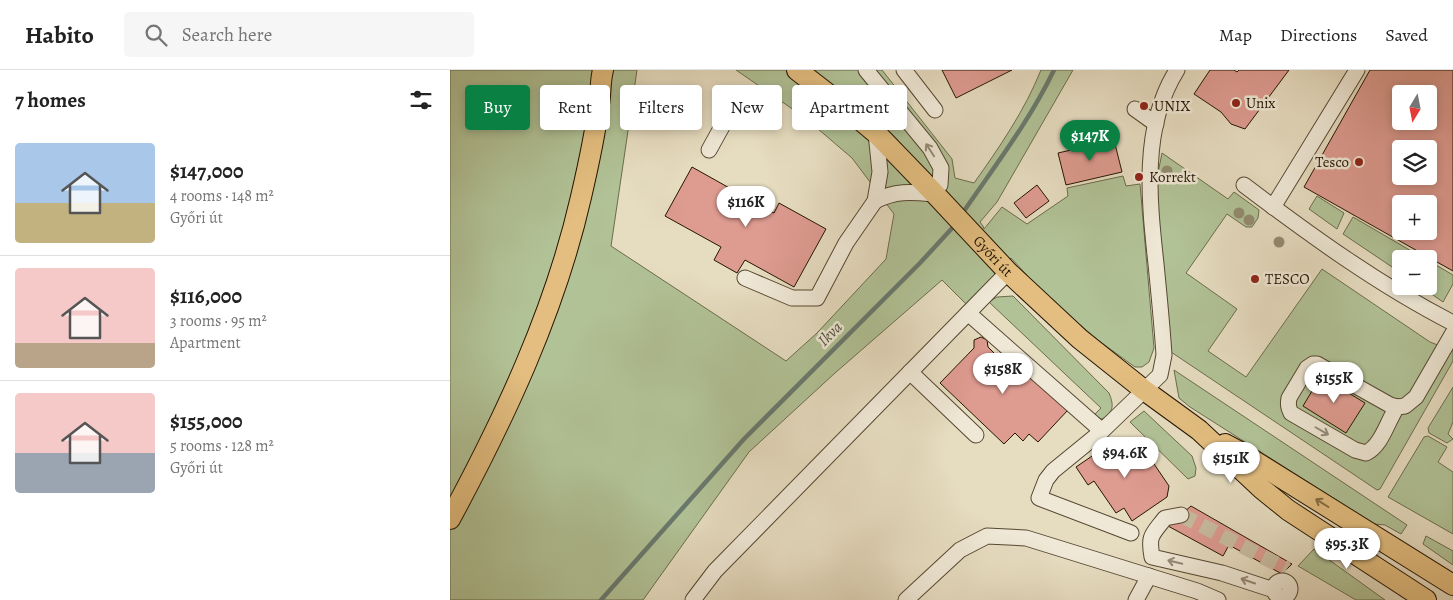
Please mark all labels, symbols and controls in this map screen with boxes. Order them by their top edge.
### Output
search box [124,12,474,57]
text: Habito [25,19,94,51]
icon: search [142,21,170,49]
text: Search here [182,22,272,48]
text: Map [1219,23,1252,47]
text: Directions [1280,23,1357,47]
text: Saved [1385,23,1428,47]
chip: Buy [465,85,530,130]
chip: Rent [540,85,610,130]
chip: Filters [620,85,702,130]
chip: New [712,85,782,130]
chip: Apartment [792,85,907,130]
north arrow [1392,85,1438,130]
map controls [1392,85,1437,295]
text: 7 homes [15,86,86,114]
icon: filters [407,86,435,114]
place label: Unix [1246,93,1276,113]
place label: UNIX [1154,96,1190,116]
marker: Unix [1230,97,1242,109]
marker: UNIX [1138,100,1150,112]
pin: $147K [1055,119,1125,162]
text: $147K [1071,125,1109,147]
button: layers [1392,140,1437,185]
one-way arrow [925,143,935,157]
place label: Tesco [1315,152,1349,172]
marker: Tesco [1353,156,1365,168]
text: $147,000 [170,157,243,185]
icon: home [55,163,115,223]
place label: Korrekt [1149,167,1196,187]
marker: Korrekt [1133,171,1145,183]
text: 4 rooms · 148 m² [170,185,274,207]
pin: $116K [711,186,781,228]
text: $116K [728,191,764,213]
button: + [1392,195,1437,240]
text: Győri út [170,207,223,229]
street label: Győri út [969,231,1017,281]
button: − [1392,250,1437,295]
place label: TESCO [1265,269,1310,289]
marker: TESCO [1249,273,1261,285]
text: $116,000 [170,282,242,310]
icon: home [55,288,115,348]
text: 3 rooms · 95 m² [170,310,267,332]
water label: Ikva [813,316,848,351]
text: Apartment [170,332,241,354]
pin: $158K [968,352,1038,395]
text: $158K [984,358,1022,380]
pin: $155K [1299,362,1369,404]
text: $155K [1315,367,1353,389]
text: $155,000 [170,407,243,435]
icon: home [55,413,115,473]
one-way arrow [1315,426,1329,436]
text: 5 rooms · 128 m² [170,435,274,457]
pin: $94.6K [1084,436,1166,479]
text: $94.6K [1103,442,1147,464]
pin: $151K [1196,442,1266,484]
text: $151K [1213,447,1249,469]
text: Győri út [170,457,223,479]
one-way arrow [1316,498,1330,508]
pin: $95.3K [1306,528,1388,570]
text: $95.3K [1325,533,1369,555]
one-way arrow [1167,557,1183,566]
one-way arrow [1240,576,1256,586]

